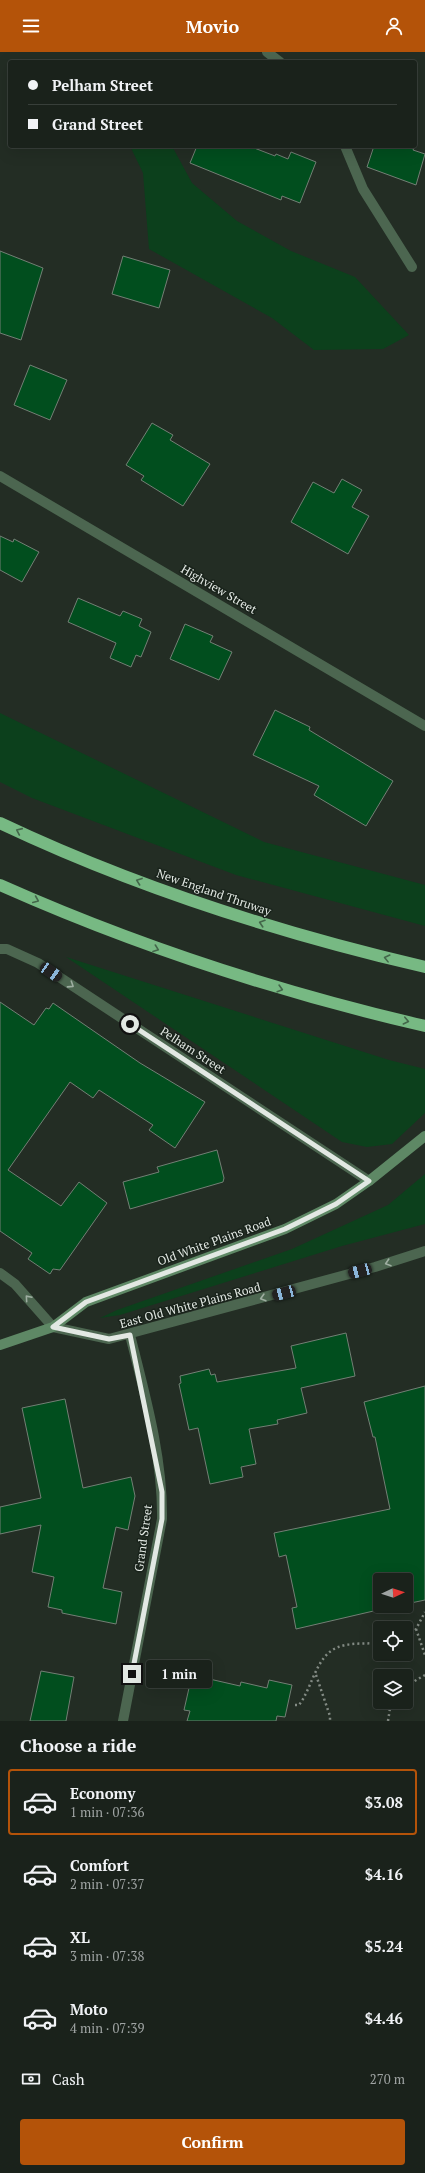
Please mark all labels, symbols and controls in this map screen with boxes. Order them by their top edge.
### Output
text: Movio [186,14,239,38]
icon: menu [20,15,42,37]
icon: person [383,15,405,37]
text: Pelham Street [52,75,153,95]
text: Grand Street [52,114,143,134]
street label: Highview Street [178,561,260,617]
one-way arrow [15,828,22,836]
street label: New England Thruway [155,865,274,919]
one-way arrow [135,877,142,885]
one-way arrow [32,896,39,904]
one-way arrow [258,919,265,928]
one-way arrow [153,944,160,952]
one-way arrow [384,954,390,962]
car [38,960,64,984]
one-way arrow [67,980,74,988]
one-way arrow [276,984,283,993]
route start [121,1015,139,1033]
one-way arrow [403,1017,409,1025]
street label: Pelham Street [158,1023,229,1077]
street label: Old White Plains Road [155,1213,273,1269]
one-way arrow [385,1258,392,1267]
car [347,1262,373,1280]
street label: East Old White Plains Road [118,1279,262,1331]
car [271,1284,297,1302]
one-way arrow [260,1293,267,1302]
one-way arrow [26,1296,33,1303]
street label: Grand Street [131,1503,155,1573]
north arrow [373,1573,413,1613]
map controls [373,1573,413,1709]
button: locate [373,1621,413,1661]
callout: 1 min [146,1660,212,1688]
route end [123,1665,141,1683]
text: 1 min [161,1665,197,1683]
button: layers [373,1669,413,1709]
text: Choose a ride [20,1733,136,1757]
text: Economy [70,1783,135,1803]
icon: car [22,1784,58,1820]
text: $3.08 [365,1792,403,1812]
text: 1 min · 07:36 [70,1803,144,1821]
text: Comfort [70,1855,129,1875]
icon: car [22,1856,58,1892]
text: $4.16 [365,1864,403,1884]
text: 2 min · 07:37 [70,1875,144,1893]
text: XL [70,1927,90,1947]
icon: car [22,1928,58,1964]
text: $5.24 [365,1936,403,1956]
text: 3 min · 07:38 [70,1947,144,1965]
text: Moto [70,1999,108,2019]
icon: car [22,2000,58,2036]
text: $4.46 [365,2008,403,2028]
text: 4 min · 07:39 [70,2019,144,2037]
icon: cash [20,2068,42,2090]
text: Cash [52,2069,85,2089]
text: 270 m [370,2070,405,2088]
button: Confirm [20,2119,405,2165]

